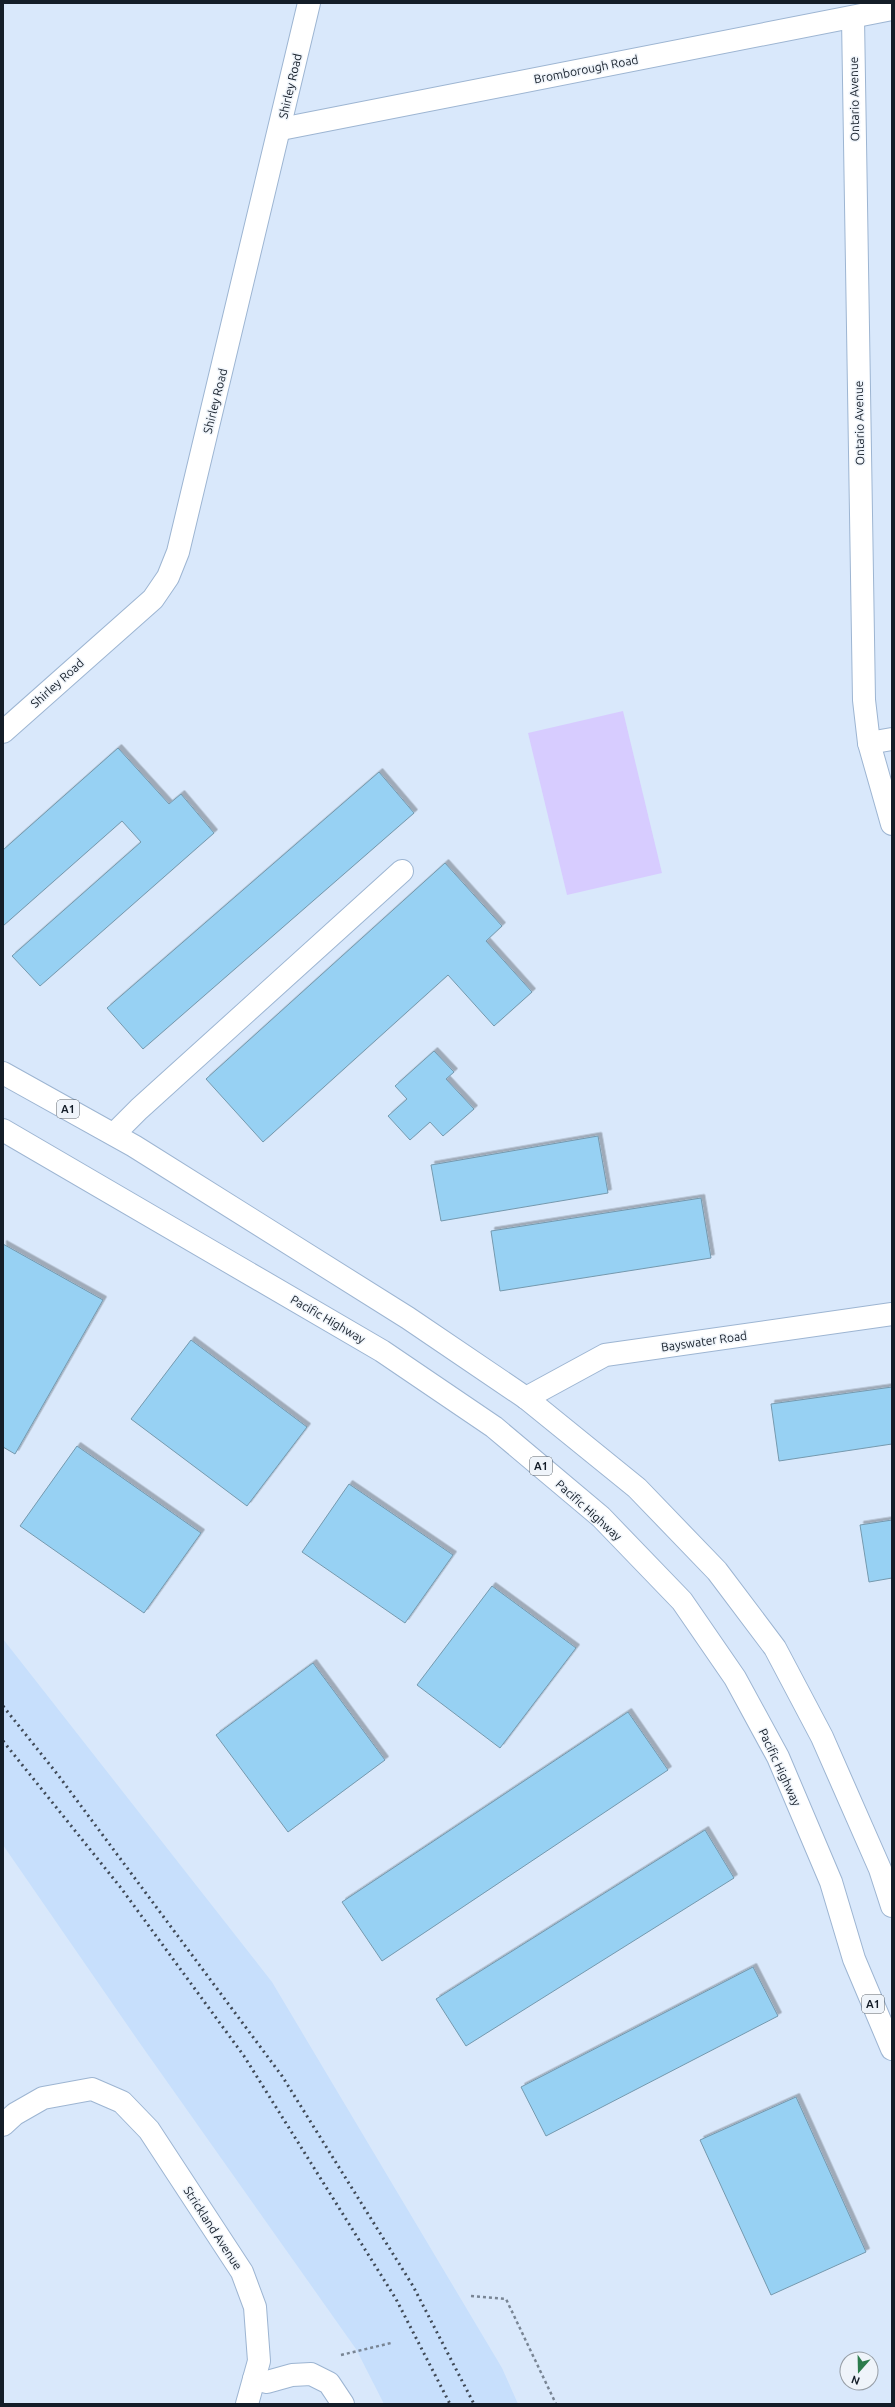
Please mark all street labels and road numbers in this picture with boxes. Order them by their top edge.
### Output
street label: Shirley Road [276,52,304,120]
street label: Bromborough Road [533,52,639,86]
street label: Ontario Avenue [847,57,861,141]
street label: Shirley Road [201,367,229,435]
street label: Ontario Avenue [852,381,866,465]
street label: Shirley Road [28,656,86,710]
road number: A1 [57,1100,79,1118]
street label: Pacific Highway [288,1292,368,1346]
street label: Bayswater Road [660,1329,748,1353]
road number: A1 [530,1457,552,1475]
street label: Pacific Highway [554,1477,625,1543]
street label: Pacific Highway [756,1726,804,1808]
road number: A1 [862,1995,884,2013]
street label: Strickland Avenue [181,2184,245,2272]

